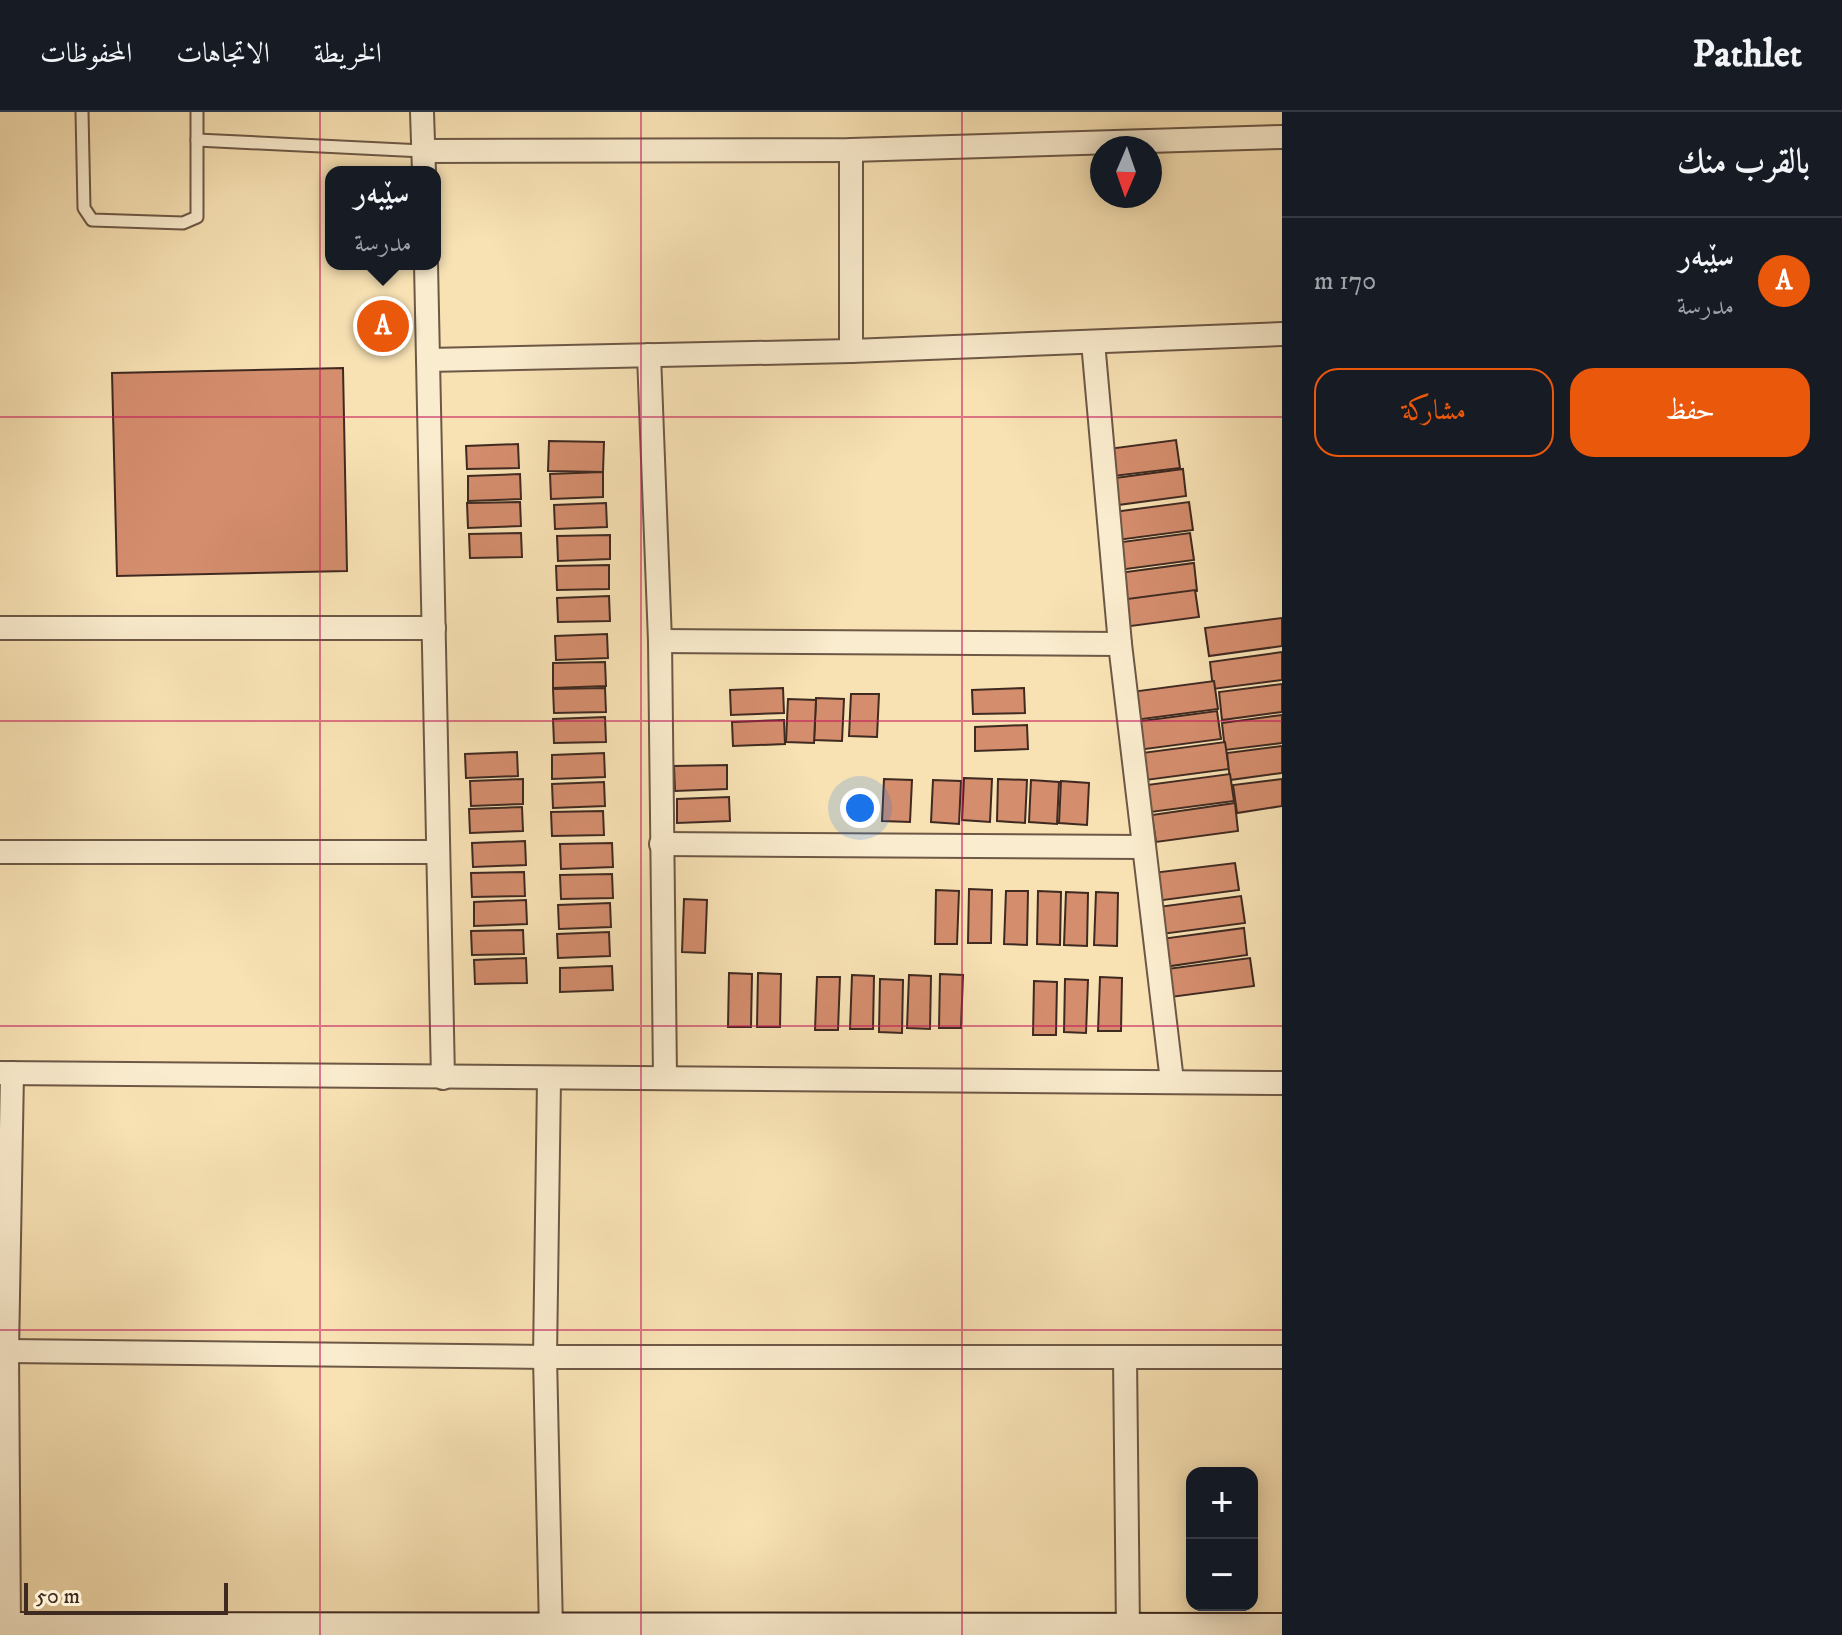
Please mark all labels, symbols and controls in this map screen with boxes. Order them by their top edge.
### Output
text: Pathlet [1693,31,1802,79]
text: المحفوظات [40,36,132,71]
text: الاتجاهات [176,36,270,71]
text: الخريطة [314,36,382,71]
north arrow [1090,136,1162,208]
text: بالقرب منك [1677,141,1810,183]
popup [325,166,441,270]
text: سێبەر [354,176,409,213]
text: مدرسة [354,227,412,260]
text: سێبەر [1679,239,1734,276]
text: 170 m [1314,265,1376,298]
text: A [1776,265,1792,298]
text: مدرسة [1677,290,1734,323]
pin: A [357,296,409,356]
button: مشاركة [1314,368,1554,457]
button: حفظ [1570,368,1810,457]
your location [840,788,880,828]
map controls [1186,1467,1258,1611]
button: + [1186,1467,1258,1539]
button: − [1186,1539,1258,1611]
scale bar [24,1579,228,1615]
text: 50 m [36,1583,80,1610]

